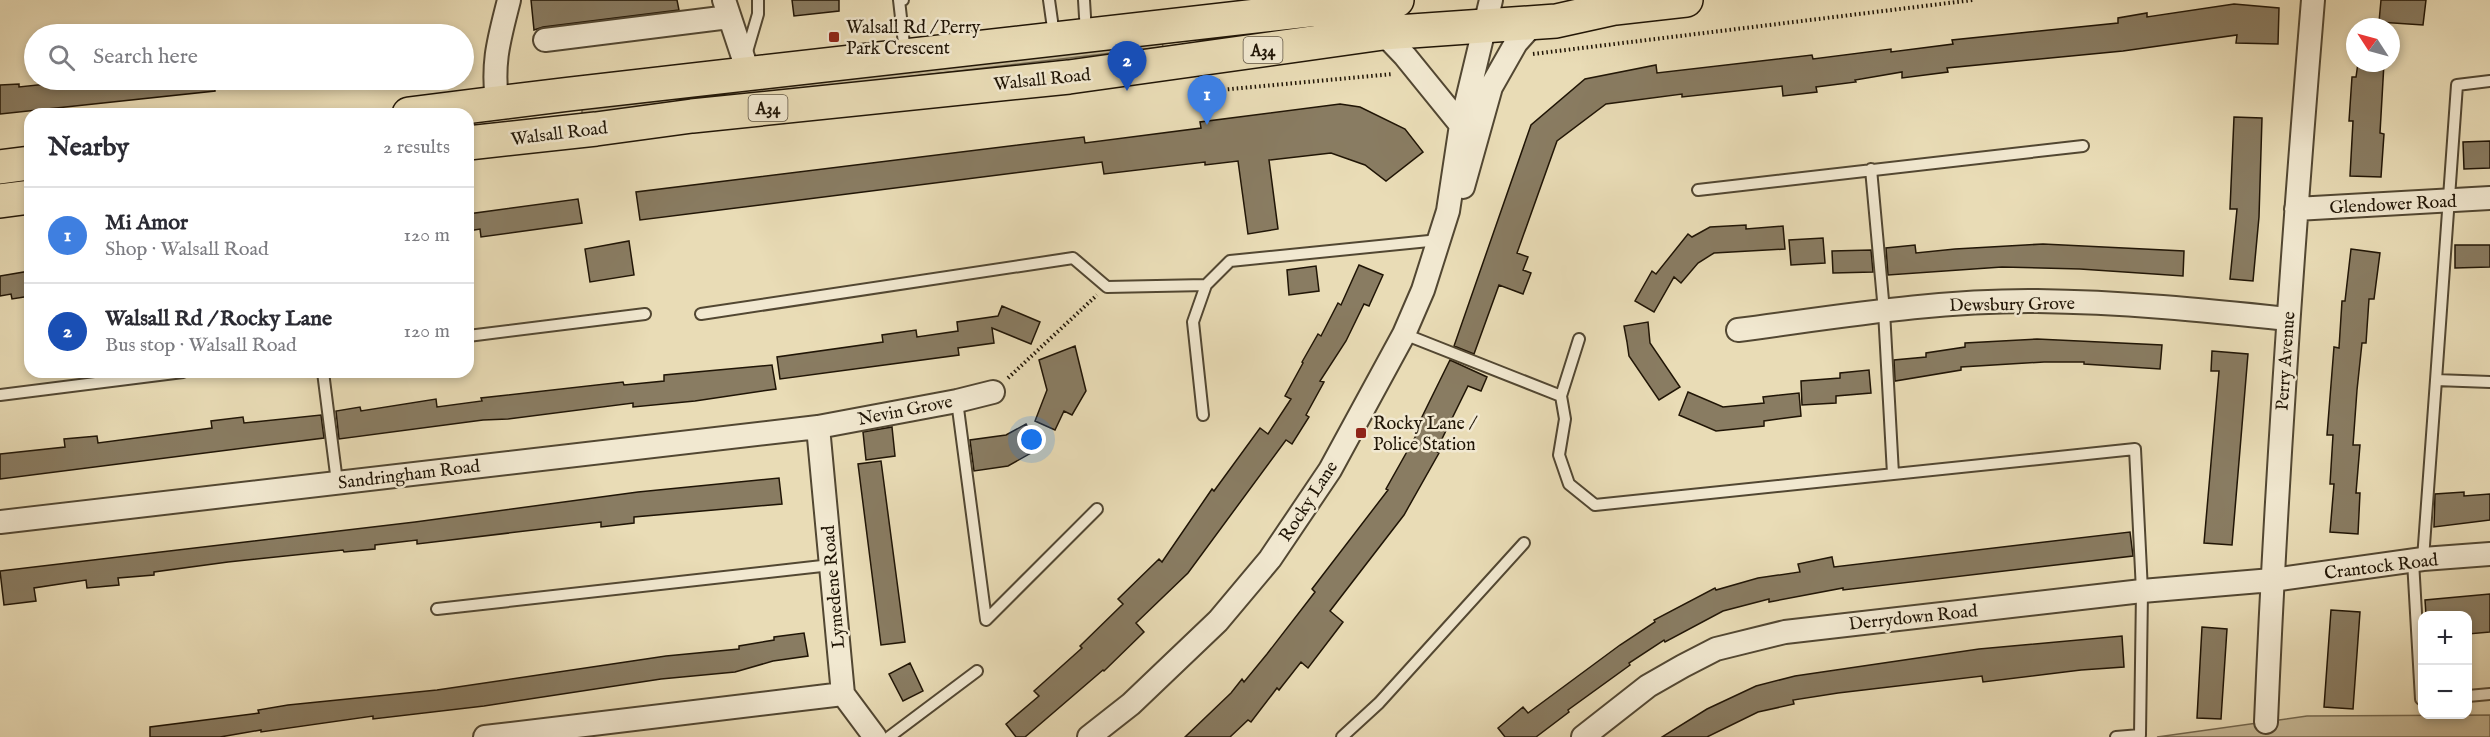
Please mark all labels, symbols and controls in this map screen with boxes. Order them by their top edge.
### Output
place label: Walsall Rd / Perry Park Crescent [846,17,980,61]
north arrow [2346,18,2400,72]
search box [24,24,474,90]
marker: Walsall Rd / Perry Park Crescent [827,30,841,44]
road number: A34 [1244,37,1282,63]
icon: search [45,41,78,74]
pin: 2 [1108,42,1146,91]
text: Search here [93,43,198,71]
street label: Walsall Road [993,64,1092,97]
pin: 1 [1188,76,1226,125]
road number: A34 [748,95,788,121]
street label: Walsall Road [509,117,609,152]
text: Nearby [48,131,129,164]
text: 2 results [383,135,450,160]
street label: Glendower Road [2329,191,2458,220]
text: Mi Amor [105,209,188,237]
text: 1 [64,223,71,248]
text: 120 m [404,223,450,248]
text: Shop · Walsall Road [105,237,269,262]
street label: Dewsbury Grove [1949,293,2075,318]
text: Walsall Rd / Rocky Lane [105,305,332,333]
street label: Perry Avenue [2272,311,2301,412]
text: 2 [63,319,72,344]
text: 120 m [404,319,450,344]
text: Bus stop · Walsall Road [105,333,297,358]
street label: Nevin Grove [856,391,955,432]
place label: Rocky Lane / Police Station [1373,413,1478,457]
your location [1017,425,1046,454]
marker: Rocky Lane / Police Station [1354,426,1368,440]
street label: Sandringham Road [337,455,482,496]
street label: Rocky Lane [1275,457,1344,547]
street label: Lymedene Road [818,524,851,650]
street label: Crantock Road [2323,549,2440,586]
street label: Derrydown Road [1848,600,1979,637]
map controls [2418,611,2472,719]
button: + [2418,611,2472,665]
button: − [2418,665,2472,719]

